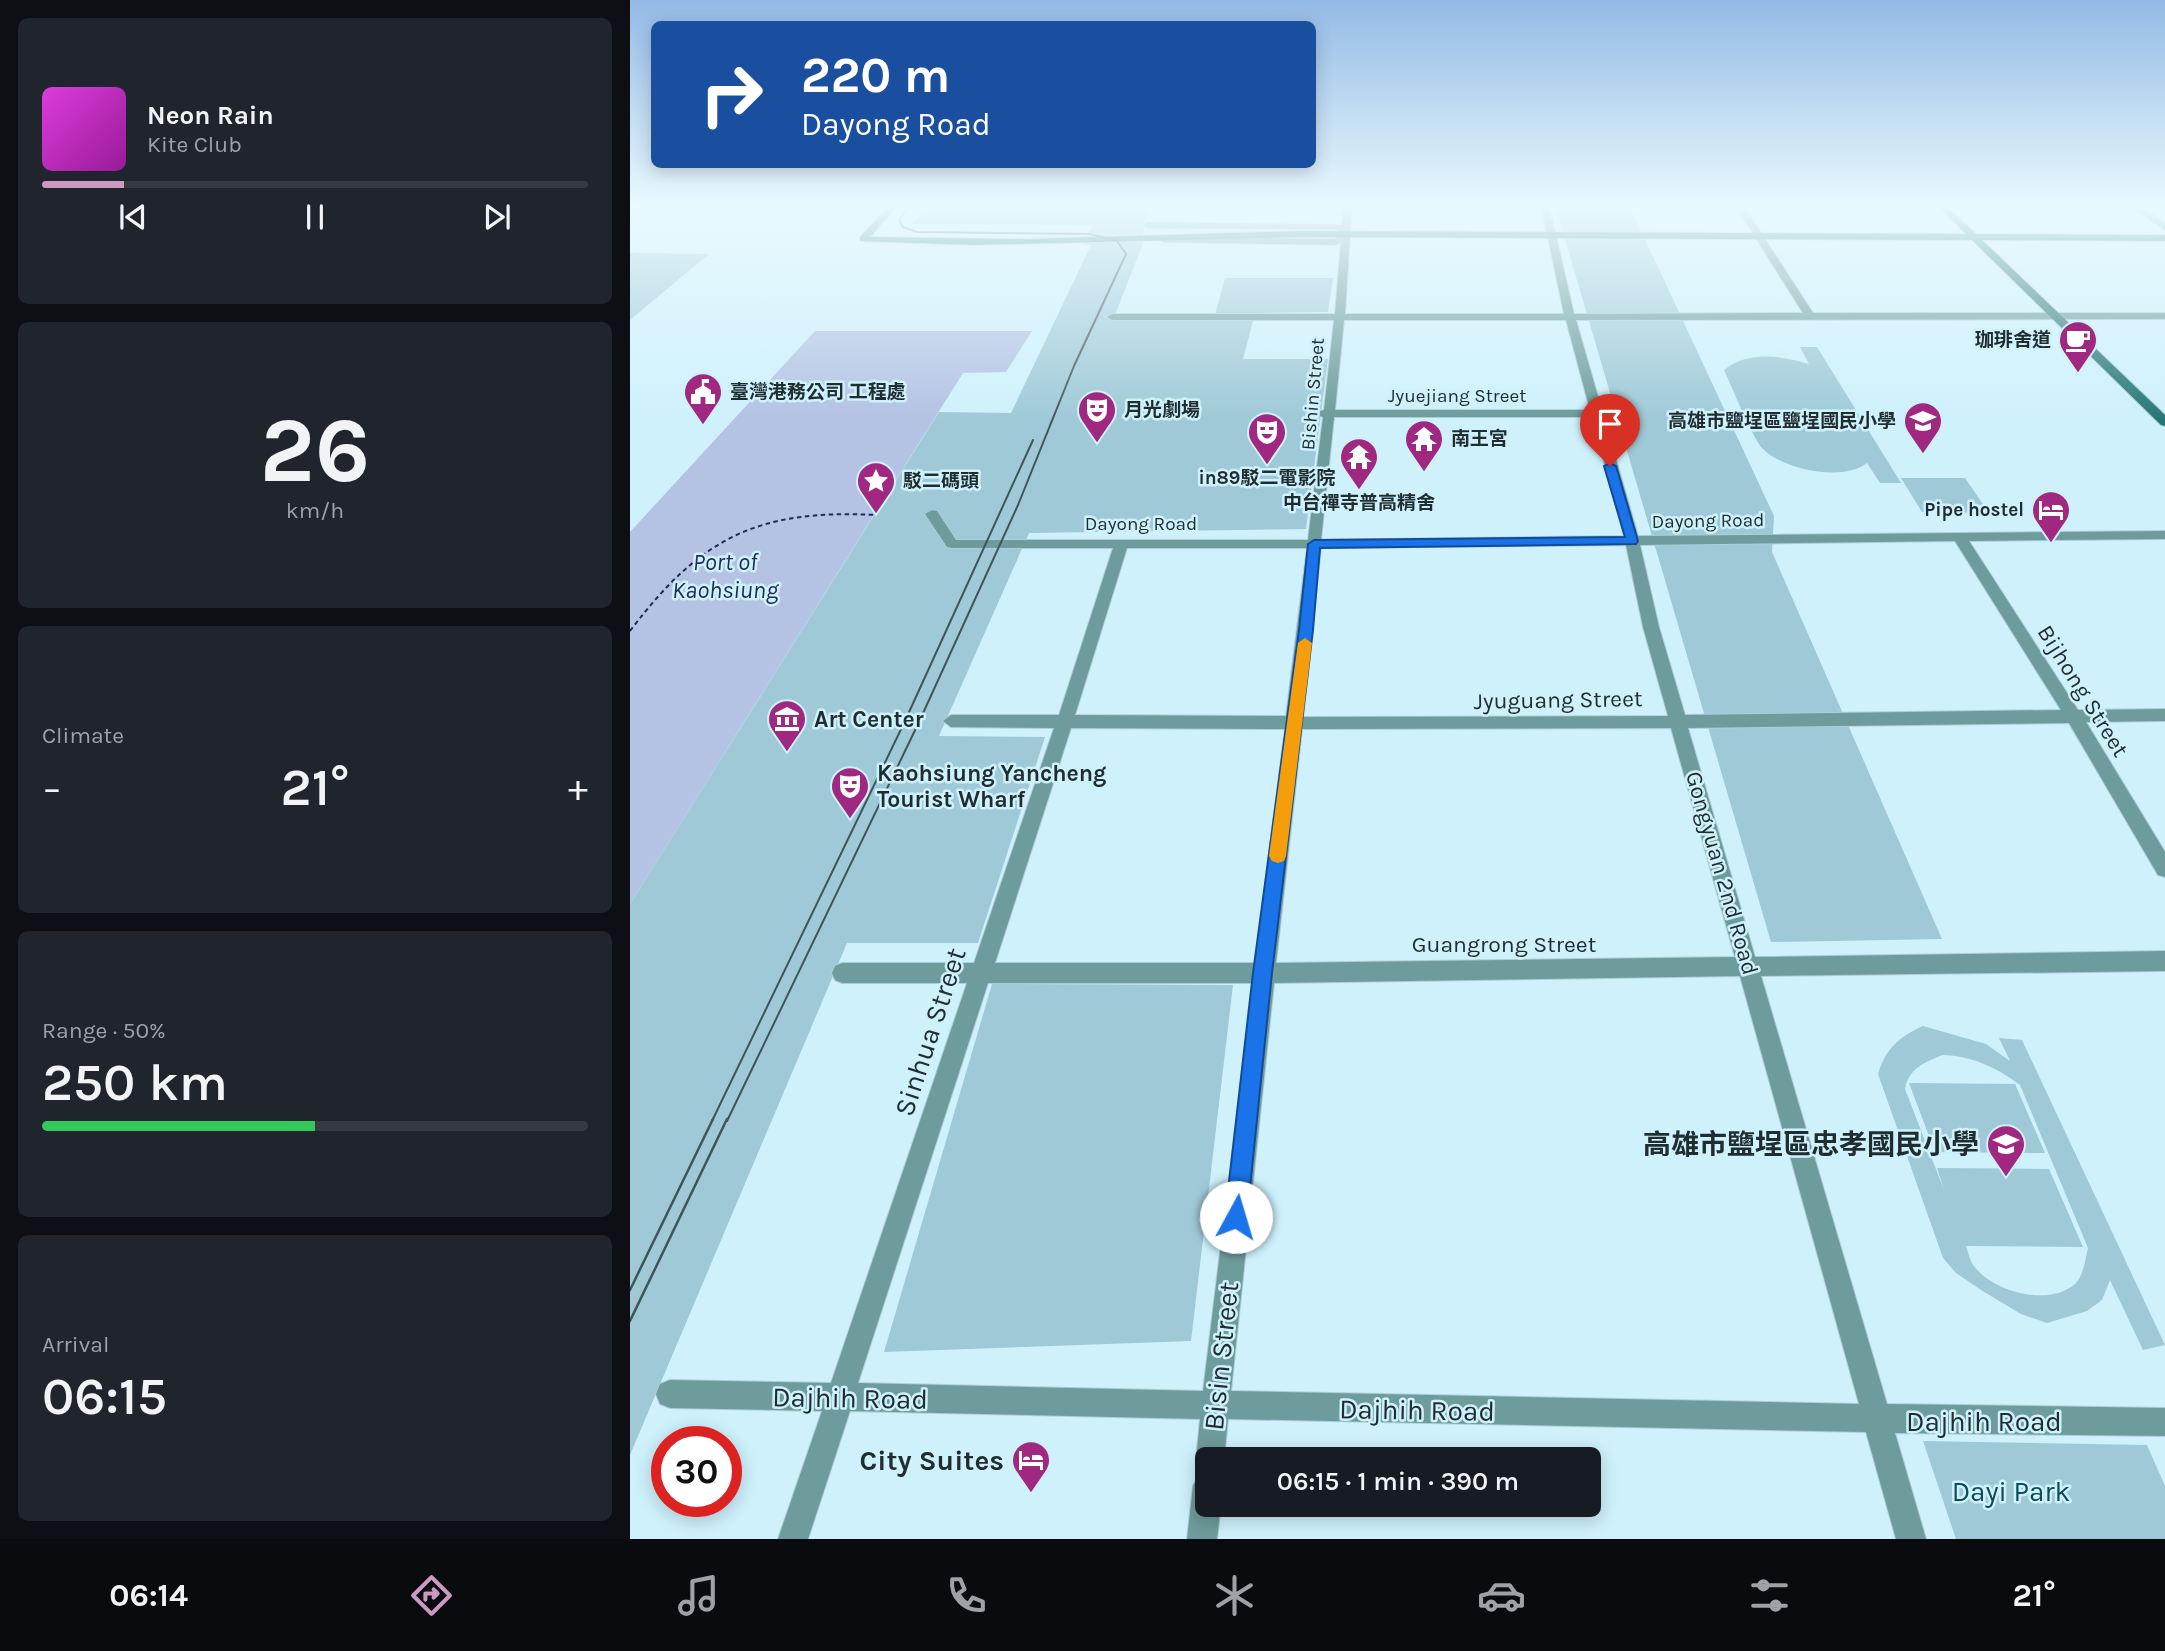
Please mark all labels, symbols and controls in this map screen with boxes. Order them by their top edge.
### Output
text: 220 m [801,47,950,104]
icon: right [686,49,777,140]
text: Neon Rain [147,100,274,131]
text: Dayong Road [801,106,991,143]
text: Kite Club [147,131,242,158]
icon: previous [114,198,152,236]
icon: pause [296,198,334,236]
icon: next [478,198,516,236]
cafe icon: 珈琲舍道 [2057,319,2099,374]
place label: 珈琲舍道 [1975,329,2051,351]
street label: Bishin Street [1297,337,1329,451]
public building icon: 臺灣港務公司 工程處 [682,371,724,426]
place label: 臺灣港務公司 工程處 [730,381,906,403]
street label: Jyuejiang Street [1388,385,1526,407]
theatre icon: 月光劇場 [1076,389,1118,444]
pin [1580,394,1640,466]
text: 26 [260,398,370,504]
place label: 月光劇場 [1124,399,1200,421]
school or university icon: 高雄市鹽埕區鹽埕國民小學 [1902,400,1944,455]
icon: arrive [1591,405,1629,443]
place label: 高雄市鹽埕區鹽埕國民小學 [1668,410,1896,432]
theatre icon: in89駁二電影院 [1246,411,1288,466]
temple icon: 南王宮 [1403,418,1445,473]
place label: 南王宮 [1451,428,1508,450]
temple icon: 中台禪寺普高精舍 [1338,436,1380,491]
place icon: 駁二碼頭 [855,460,897,515]
place label: in89駁二電影院 [1199,467,1335,489]
place label: 駁二碼頭 [903,470,979,492]
hotel icon: Pipe hostel [2030,489,2072,544]
place label: 中台禪寺普高精舍 [1283,492,1435,514]
text: km/h [286,497,344,524]
place label: Pipe hostel [1924,499,2024,521]
street label: Dayong Road [1651,509,1765,533]
street label: Dayong Road [1085,513,1197,535]
water label: Port of Kaohsiung [672,548,779,604]
street label: Bijhong Street [2032,620,2134,762]
street label: Jyuguang Street [1473,685,1643,715]
museum icon: Art Center [766,698,808,753]
place label: Art Center [814,706,924,733]
text: Climate [42,722,124,749]
text: 21° [281,757,349,818]
place label: Kaohsiung Yancheng Tourist Wharf [877,760,1106,813]
theatre icon: Kaohsiung Yancheng Tourist Wharf [829,765,871,820]
text: − [42,766,62,811]
text: + [568,766,588,811]
street label: Gongyuan 2nd Road [1680,768,1764,978]
street label: Guangrong Street [1412,931,1597,958]
street label: Sinhua Street [887,944,973,1120]
text: Range · 50% [42,1017,166,1044]
text: 250 km [42,1052,228,1113]
school or university icon: 高雄市鹽埕區忠孝國民小學 [1985,1123,2027,1178]
place label: 高雄市鹽埕區忠孝國民小學 [1643,1128,1979,1161]
position arrow [1199,1180,1273,1254]
street label: Bisin Street [1197,1280,1245,1432]
text: Arrival [42,1331,109,1358]
text: 06:15 [42,1366,167,1427]
street label: Dajhih Road [772,1380,928,1416]
street label: Dajhih Road [1339,1392,1495,1428]
street label: Dajhih Road [1906,1405,2062,1438]
speed limit sign: 30 [651,1426,742,1517]
hotel icon: City Suites [1010,1439,1052,1494]
place label: City Suites [860,1444,1004,1477]
text: 06:15 · 1 min · 390 m [1277,1466,1519,1497]
park label: Dayi Park [1952,1475,2070,1508]
icon: directions [407,1571,456,1620]
icon: music [674,1571,723,1620]
icon: phone [942,1571,991,1620]
icon: climate [1210,1571,1259,1620]
icon: car [1477,1571,1526,1620]
icon: filters [1745,1571,1794,1620]
text: 06:14 [109,1577,188,1614]
text: 21° [2012,1577,2056,1614]

